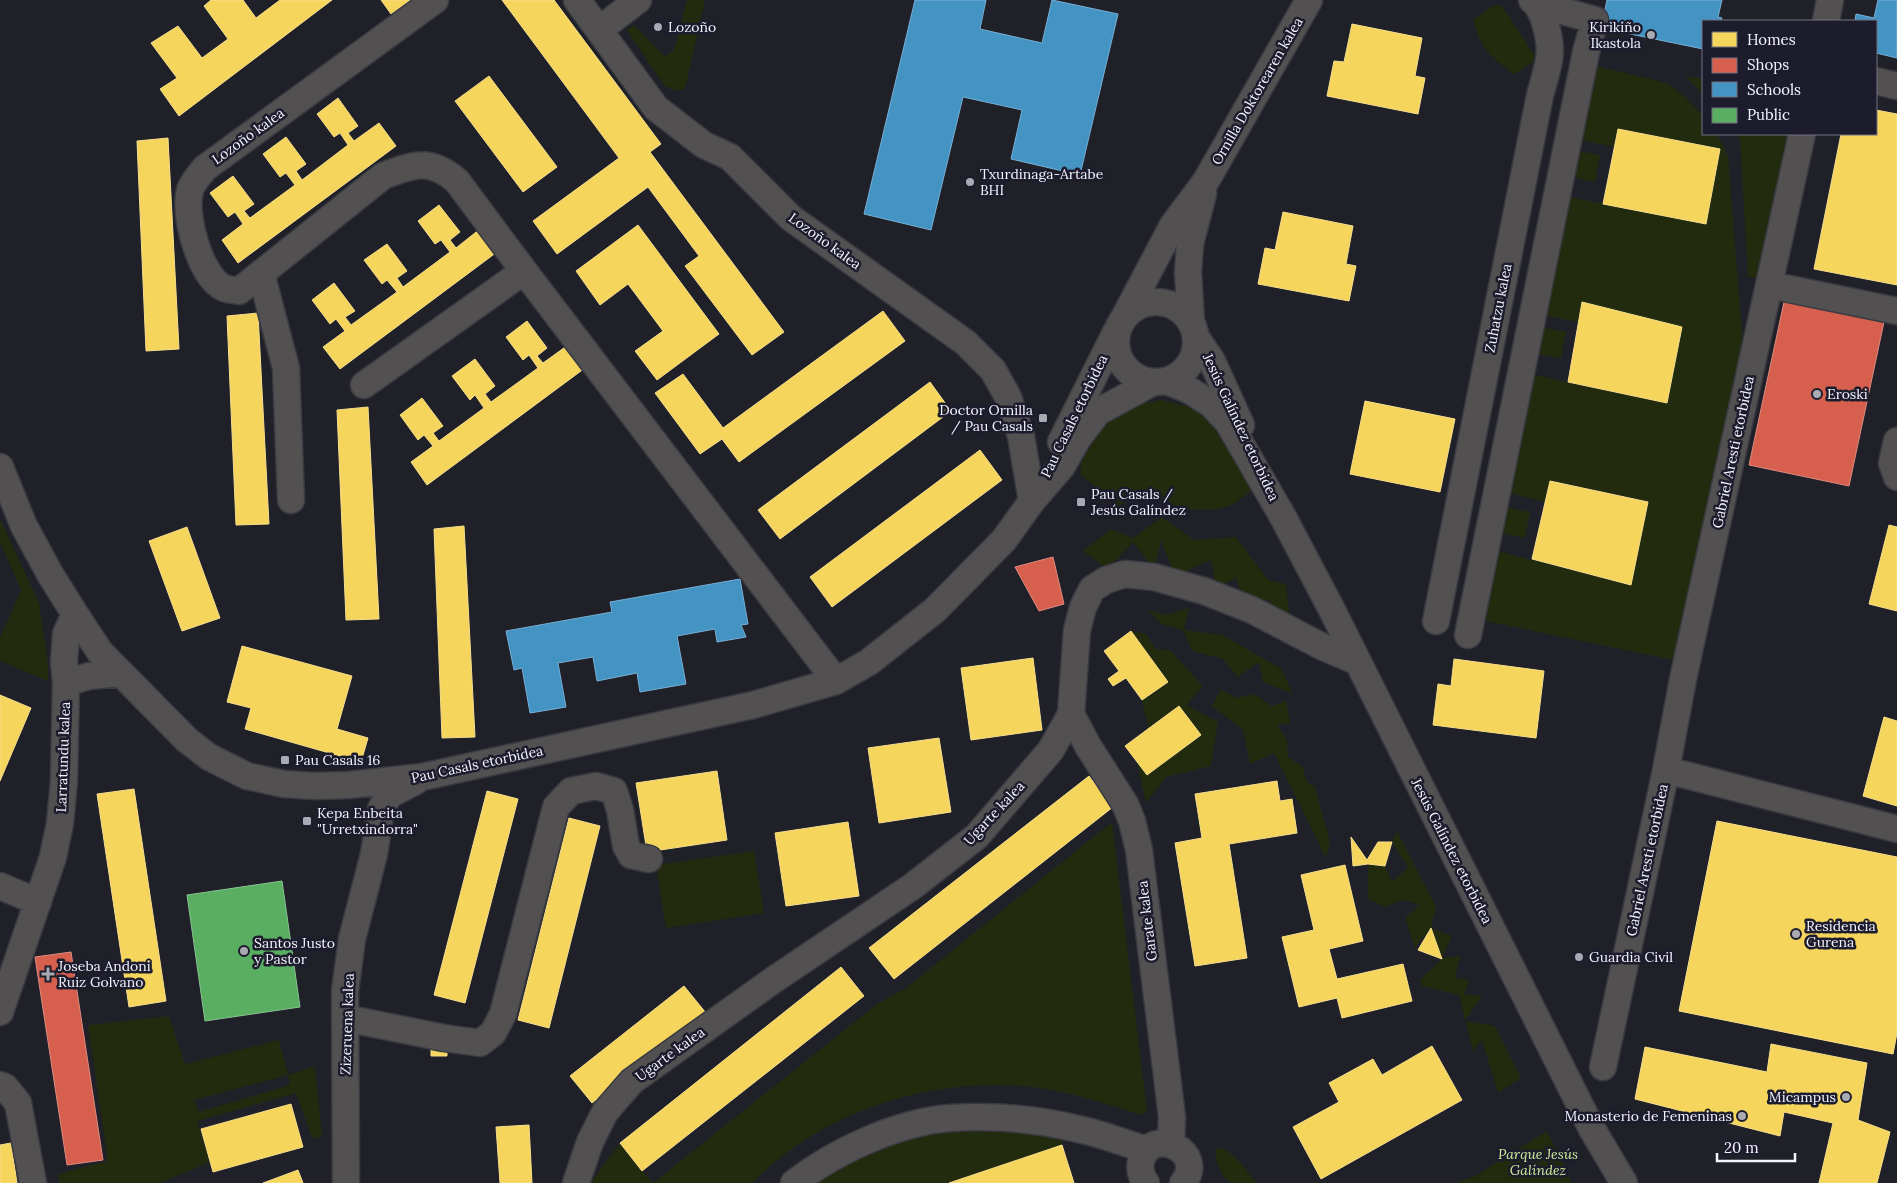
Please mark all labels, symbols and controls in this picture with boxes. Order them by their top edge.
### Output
street label: Ornilla Doktorearen kalea [1207,14,1307,168]
place label: Lozoño [668,18,716,36]
place label: Kirikiño Ikastola [1589,18,1641,52]
legend [1702,20,1877,135]
marker: Lozoño [652,21,664,33]
marker: Kirikiño Ikastola [1645,29,1657,41]
text: Homes [1747,30,1796,49]
text: Shops [1747,55,1789,74]
text: Schools [1747,80,1801,99]
street label: Lozoño kalea [208,104,288,168]
text: Public [1747,105,1790,124]
place label: Txurdinaga-Artabe BHI [980,165,1104,199]
marker: Txurdinaga-Artabe BHI [964,176,976,188]
street label: Lozoño kalea [785,209,865,273]
street label: Zuhatzu kalea [1481,262,1515,354]
street label: Jesús Galíndez etorbidea [1198,349,1283,504]
street label: Pau Casals etorbidea [1036,352,1112,480]
street label: Gabriel Aresti etorbidea [1708,374,1758,530]
place label: Eroski [1827,385,1868,403]
marker: Eroski [1811,388,1823,400]
place label: Doctor Ornilla / Pau Casals [939,401,1033,435]
marker: Doctor Ornilla / Pau Casals [1037,412,1049,424]
place label: Pau Casals / Jesús Galíndez [1090,485,1186,519]
marker: Pau Casals / Jesús Galíndez [1075,496,1087,508]
street label: Larratundu kalea [52,701,74,813]
street label: Pau Casals etorbidea [409,741,545,787]
place label: Pau Casals 16 [295,751,380,769]
marker: Pau Casals 16 [279,754,291,766]
street label: Jesús Galíndez etorbidea [1407,774,1497,927]
street label: Ugarte kalea [960,777,1028,849]
street label: Gabriel Aresti etorbidea [1622,782,1672,938]
place label: Kepa Enbeita "Urretxindorra" [317,804,418,838]
marker: Kepa Enbeita "Urretxindorra" [301,815,313,827]
street label: Garate kalea [1133,880,1161,962]
place label: Residencia Gurena [1806,917,1876,951]
marker: Residencia Gurena [1790,928,1802,940]
place label: Santos Justo y Pastor [254,934,335,968]
marker: Santos Justo y Pastor [238,945,250,957]
place label: Guardia Civil [1589,948,1673,966]
marker: Guardia Civil [1573,951,1585,963]
place label: Joseba Andoni Ruiz Golvano [57,957,151,991]
marker: Joseba Andoni Ruiz Golvano [42,968,54,980]
street label: Zizeruena kalea [336,973,358,1075]
street label: Ugarte kalea [632,1023,708,1085]
place label: Micampus [1769,1088,1836,1106]
marker: Micampus [1840,1091,1852,1103]
place label: Monasterio de Femeninas [1565,1107,1732,1125]
marker: Monasterio de Femeninas [1736,1110,1748,1122]
scale bar [1717,1130,1794,1162]
text: 20 m [1724,1138,1759,1157]
park label: Parque Jesús Galíndez [1498,1145,1578,1179]

